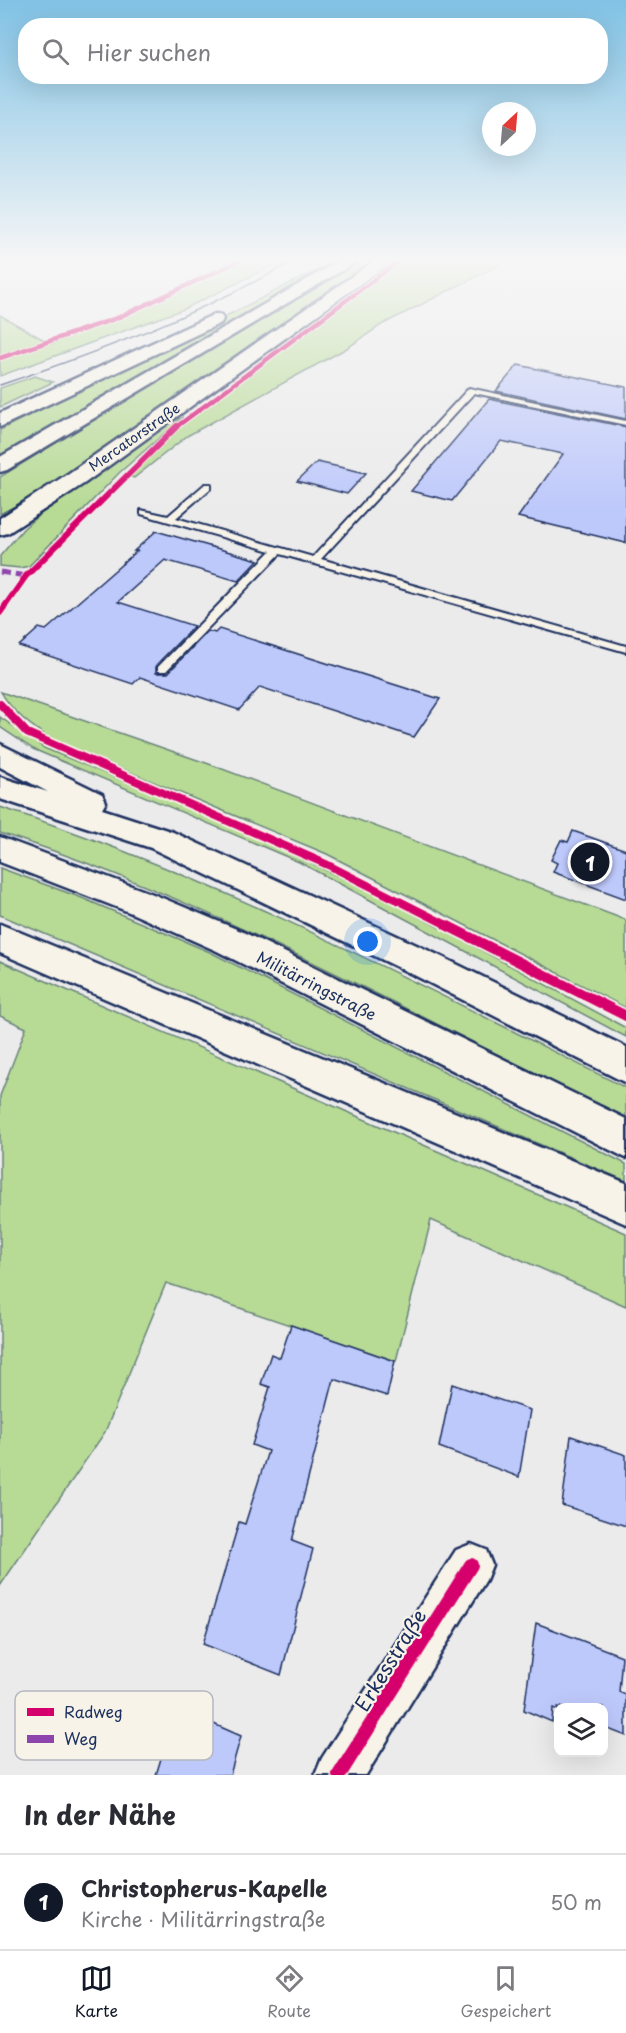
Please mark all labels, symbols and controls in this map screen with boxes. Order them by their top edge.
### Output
search box [18,18,608,84]
icon: search [39,35,72,68]
text: Hier suchen [87,35,211,68]
north arrow [482,102,536,156]
street label: Mercatorstraße [84,398,184,476]
pin: 1 [570,840,610,884]
your location [353,927,382,956]
street label: Militärringstraße [253,944,381,1026]
street label: Erkesstraße [347,1603,433,1717]
legend [15,1691,213,1760]
text: Radweg [64,1699,123,1723]
map controls [554,1703,608,1757]
button: layers [554,1703,608,1757]
text: Weg [64,1726,97,1750]
text: In der Nähe [24,1795,176,1834]
text: Christopherus-Kapelle [81,1871,327,1904]
text: 1 [39,1887,48,1917]
text: 50 m [550,1887,602,1917]
text: Kirche · Militärringstraße [81,1904,325,1934]
tab: Karte [75,1962,118,2022]
tab: Route [267,1962,311,2022]
tab: Gespeichert [460,1962,551,2022]

